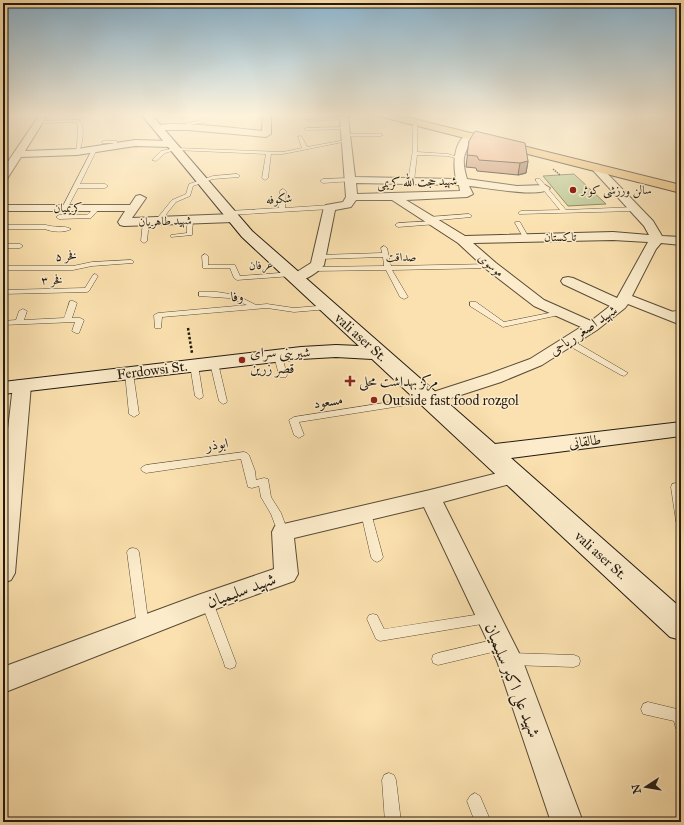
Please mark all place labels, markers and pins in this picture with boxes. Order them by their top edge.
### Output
place label: سالن ورزشی کوثر [579,183,652,199]
marker: سالن ورزشی کوثر [568,185,578,195]
place label: شیرینی سرای قصر زرین [250,344,310,378]
marker: شیرینی سرای قصر زرین [237,355,247,365]
place label: مرکز بهداشت محلی [359,373,438,391]
marker: مرکز بهداشت محلی [344,375,356,387]
place label: Outside fast food rozgol [382,392,519,409]
marker: Outside fast food rozgol [369,395,379,405]

